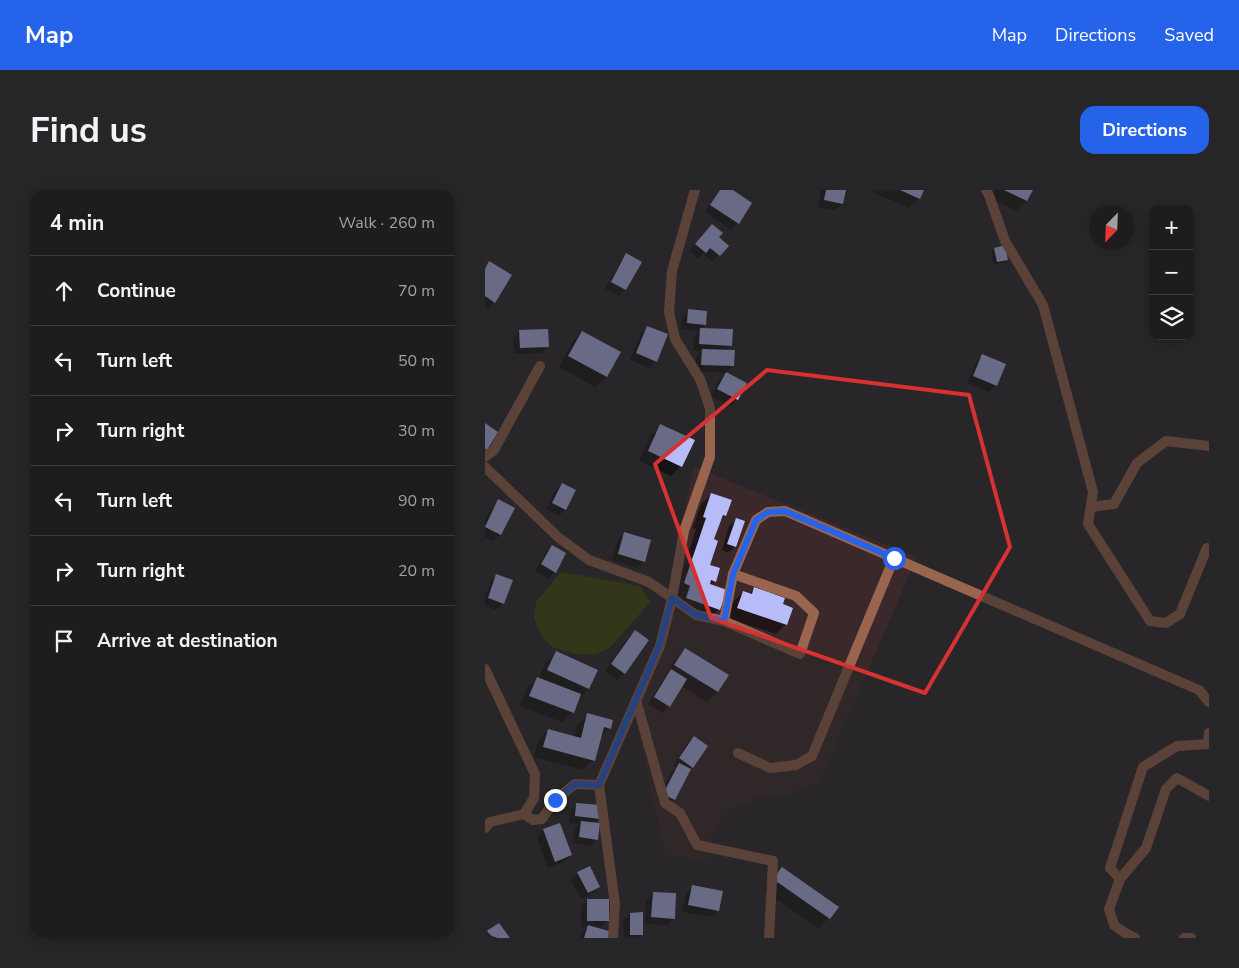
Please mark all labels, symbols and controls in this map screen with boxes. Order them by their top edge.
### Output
text: Map [25,19,73,51]
text: Map [992,23,1027,47]
text: Directions [1055,23,1136,47]
text: Saved [1164,23,1214,47]
button: Directions [1080,106,1209,154]
text: Find us [30,107,147,154]
north arrow [1089,205,1134,250]
map controls [1149,205,1194,340]
button: + [1149,205,1194,250]
text: 4 min [50,209,104,237]
text: Walk · 260 m [339,212,435,234]
button: − [1149,250,1194,295]
icon: ahead [50,277,78,305]
text: Continue [97,278,176,304]
text: 70 m [398,280,435,302]
button: layers [1149,295,1194,340]
icon: left [50,347,78,375]
text: Turn left [97,348,172,374]
text: 50 m [398,350,435,372]
icon: right [50,417,78,445]
text: Turn right [97,418,184,444]
text: 30 m [398,420,435,442]
icon: left [50,487,78,515]
text: Turn left [97,488,172,514]
text: 90 m [398,490,435,512]
route start [883,547,906,570]
icon: right [50,557,78,585]
text: Turn right [97,558,184,584]
text: 20 m [398,560,435,582]
icon: arrive [50,627,78,655]
text: Arrive at destination [97,628,278,654]
route end [544,789,567,812]

